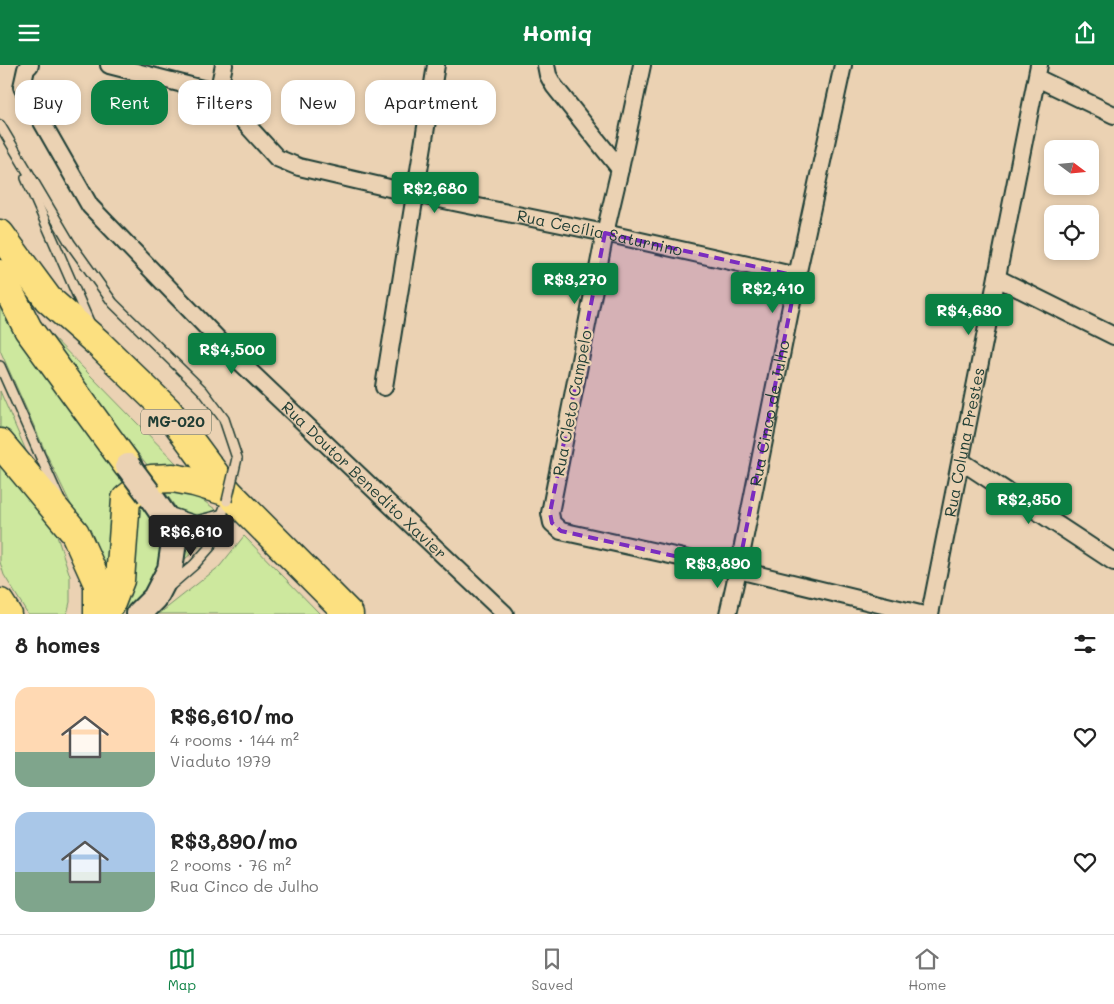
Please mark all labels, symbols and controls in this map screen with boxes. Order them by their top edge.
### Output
text: Homiq [522,18,592,47]
icon: menu [15,19,43,47]
icon: share [1071,19,1099,47]
chip: Buy [15,80,81,125]
chip: Rent [91,80,168,125]
chip: Filters [178,80,271,125]
chip: New [281,80,355,125]
chip: Apartment [365,80,496,125]
north arrow [1044,140,1099,195]
map controls [1044,140,1099,260]
pin: R$2,680 [389,171,481,214]
text: R$2,680 [403,177,467,198]
street label: Rua Cecília Saturnino [515,204,685,260]
button: locate [1044,205,1099,260]
pin: R$3,270 [529,263,621,305]
text: R$3,270 [543,268,607,289]
pin: R$2,410 [727,271,819,314]
text: R$2,410 [742,277,804,298]
pin: R$4,630 [923,293,1015,336]
text: R$4,630 [936,299,1002,320]
street label: Rua Cleto Campelo [547,328,596,478]
pin: R$4,500 [186,333,278,375]
text: R$4,500 [199,338,265,359]
street label: Rua Cinco de Julho [744,338,794,488]
street label: Rua Coluna Prestes [938,366,989,519]
street label: Rua Doutor Benedito Xavier [278,396,452,563]
road number: MG-020 [141,409,211,435]
pin: R$2,350 [983,483,1075,525]
text: R$2,350 [997,488,1061,509]
pin: R$6,610 [145,515,237,557]
text: R$6,610 [160,520,222,541]
pin: R$3,890 [672,547,764,589]
text: R$3,890 [685,552,751,573]
icon: filters [1071,630,1099,658]
text: 8 homes [15,631,100,658]
text: R$6,610/mo [170,702,294,729]
icon: home [55,707,115,767]
icon: heart [1071,723,1099,751]
text: 4 rooms · 144 m² [170,729,299,750]
text: Viaduto 1979 [170,750,271,771]
text: R$3,890/mo [170,827,297,854]
icon: home [55,832,115,892]
icon: heart [1071,848,1099,876]
text: 2 rooms · 76 m² [170,854,291,875]
text: Rua Cinco de Julho [170,875,319,896]
tab: Map [168,945,196,994]
tab: Saved [531,945,573,994]
tab: Home [908,945,946,994]

